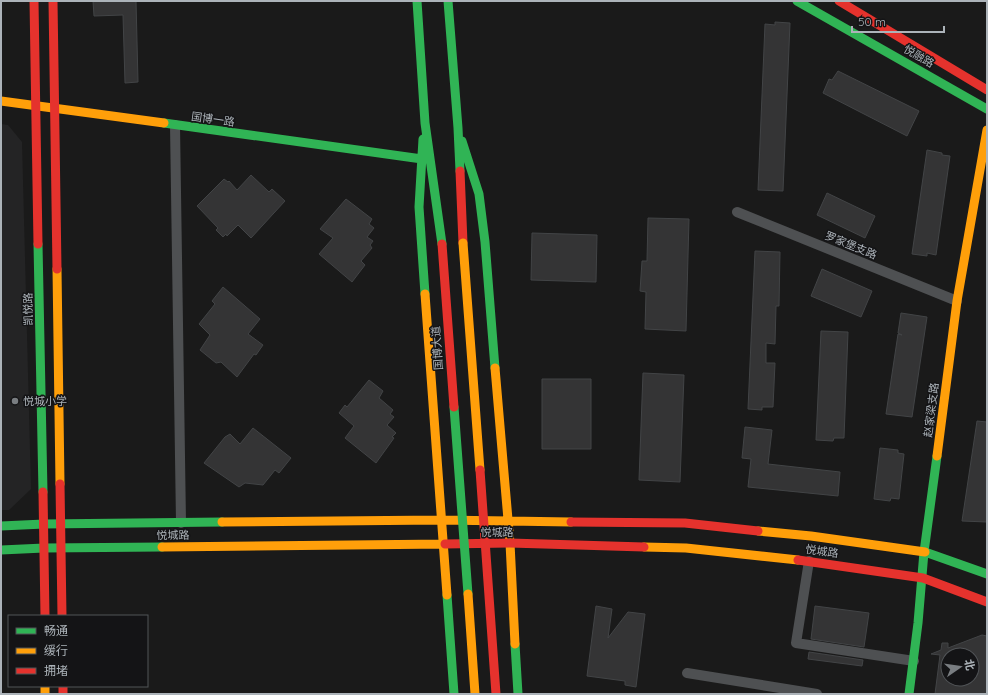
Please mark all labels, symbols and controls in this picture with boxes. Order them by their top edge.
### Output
scale bar [852,8,944,34]
text: 50 m [858,14,886,29]
street label: 悦融路 [901,42,937,70]
street label: 国博一路 [190,109,236,129]
street label: 罗家堡支路 [823,228,879,262]
street label: 凯悦路 [21,292,35,326]
street label: 国博大道 [428,326,446,370]
street label: 赵家梁支路 [921,382,941,438]
place label: 悦城小学 [23,394,67,408]
marker: 悦城小学 [10,396,20,406]
street label: 悦城路 [481,525,514,539]
street label: 悦城路 [156,528,190,542]
street label: 悦城路 [805,542,839,560]
legend [8,615,148,687]
text: 畅通 [44,623,68,638]
text: 缓行 [44,643,68,658]
north arrow [940,647,980,687]
text: 北 [962,658,978,672]
text: 拥堵 [44,663,68,678]

